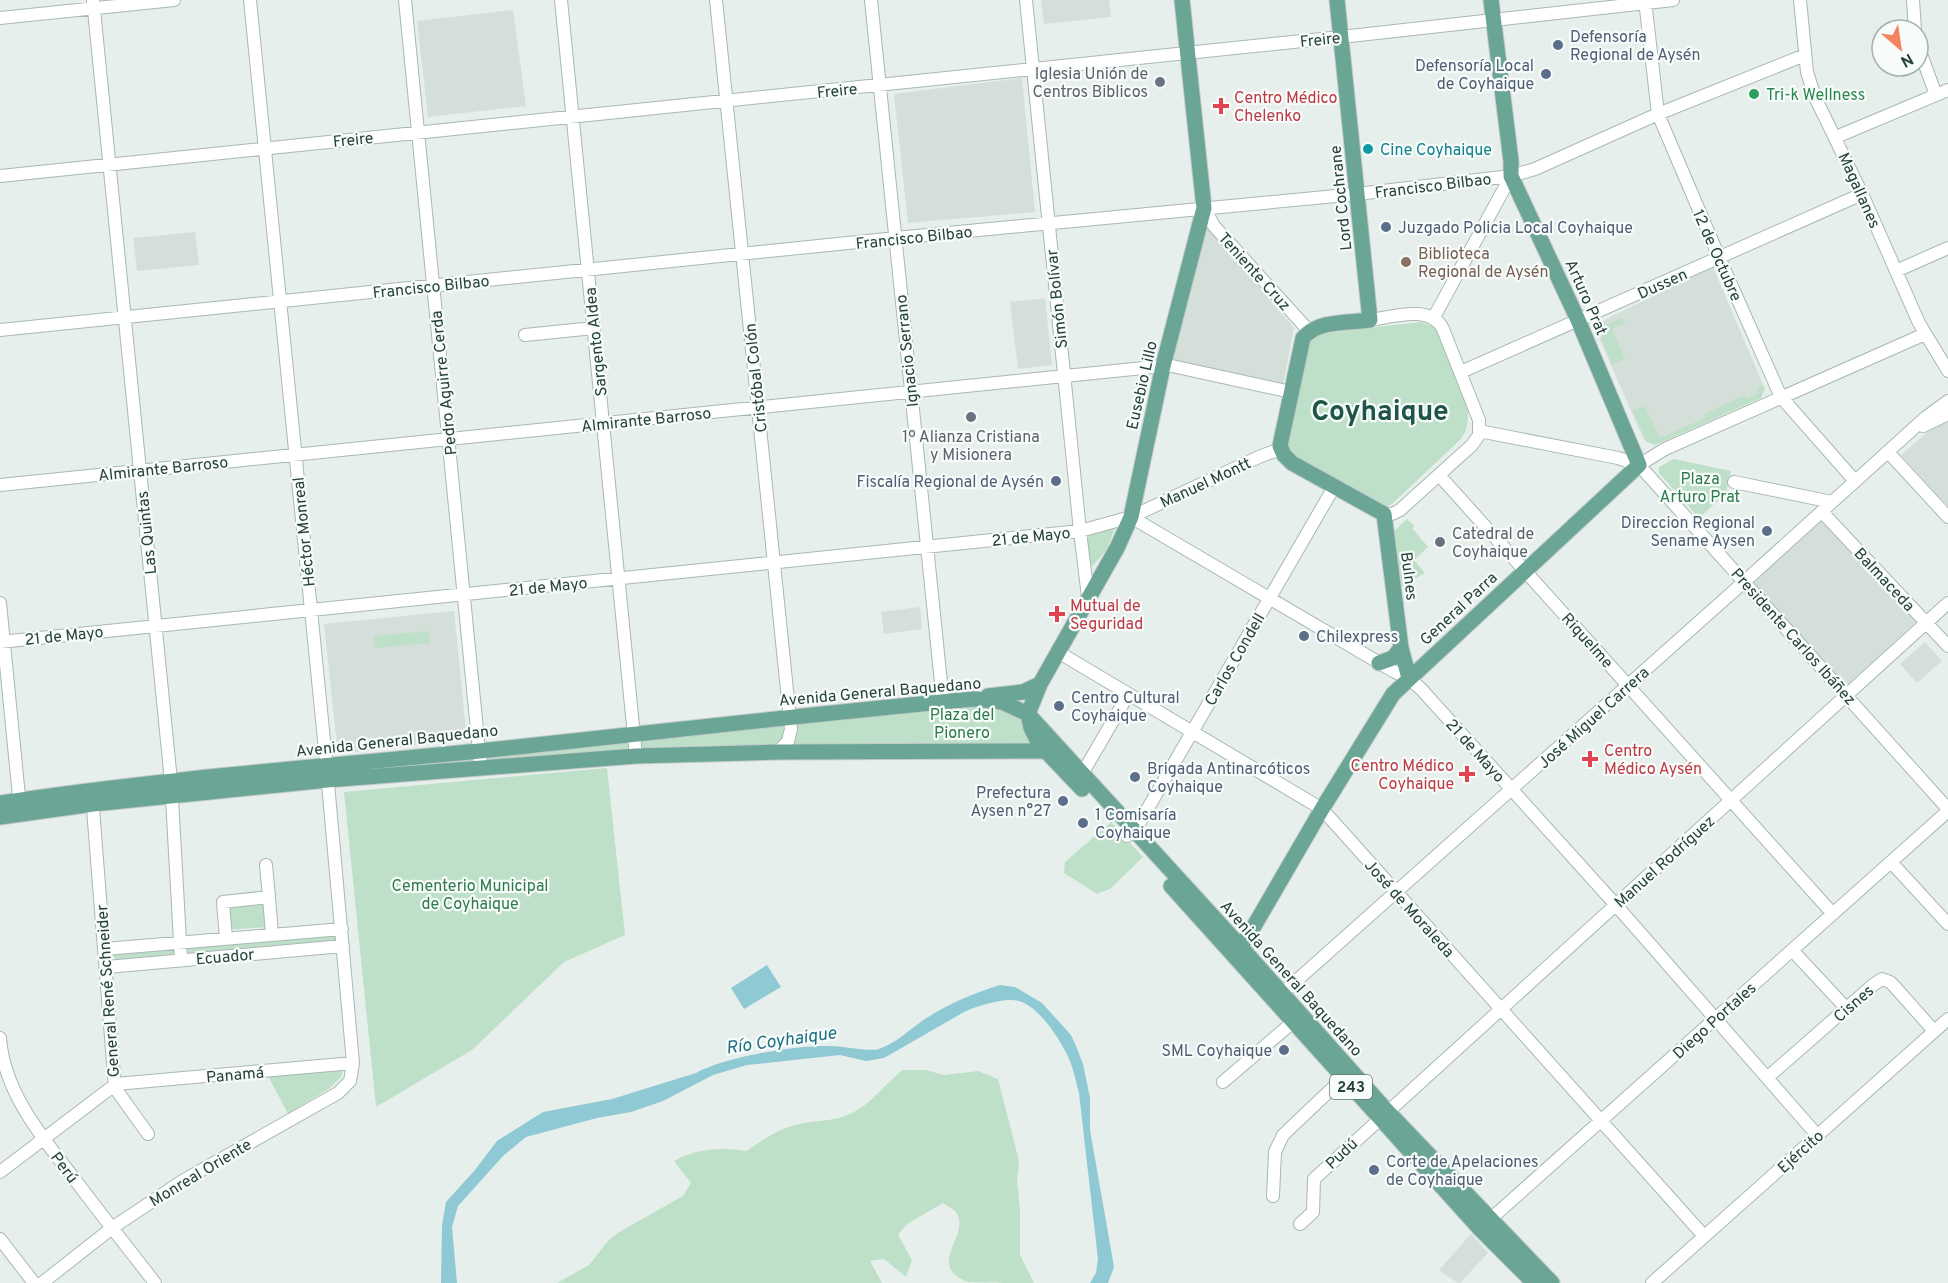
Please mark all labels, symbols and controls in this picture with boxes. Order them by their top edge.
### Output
north arrow [1870,18,1930,78]
place label: Defensoría Regional de Aysén [1570,28,1700,66]
street label: Freire [1299,29,1342,53]
marker: Defensoría Regional de Aysén [1551,38,1565,52]
text: N [1896,48,1916,71]
place label: Defensoría Local de Coyhaique [1415,57,1534,95]
place label: Iglesia Unión de Centros Biblicos [1033,65,1148,103]
marker: Defensoría Local de Coyhaique [1539,67,1553,81]
marker: Iglesia Unión de Centros Biblicos [1153,75,1167,89]
street label: Freire [816,80,859,104]
place label: Tri-k Wellness [1766,86,1865,106]
marker: Tri-k Wellness [1747,87,1761,101]
place label: Centro Médico Chelenko [1234,89,1338,127]
marker: Centro Médico Chelenko [1212,97,1230,115]
street label: Freire [332,129,375,153]
place label: Cine Coyhaique [1380,141,1492,161]
marker: Cine Coyhaique [1361,142,1375,156]
street label: Lord Cochrane [1327,144,1357,251]
street label: Magallanes [1833,150,1884,232]
street label: Francisco Bilbao [1374,170,1493,204]
street label: 12 de Octubre [1687,207,1745,305]
place label: Juzgado Policia Local Coyhaique [1398,219,1633,239]
marker: Juzgado Policia Local Coyhaique [1379,220,1393,234]
street label: Francisco Bilbao [855,223,974,255]
street label: Teniente Cruz [1213,229,1294,316]
place label: Biblioteca Regional de Aysén [1418,245,1548,283]
street label: Simón Bolívar [1043,248,1073,349]
marker: Biblioteca Regional de Aysén [1399,255,1413,269]
street label: Arturo Prat [1560,257,1611,339]
street label: Dussen [1635,265,1691,305]
street label: Francisco Bilbao [372,272,491,304]
street label: Sargento Aldea [581,286,613,397]
street label: Ignacio Serrano [892,293,924,408]
street label: Pedro Aguirre Cerda [427,309,463,456]
street label: Cristóbal Colón [741,322,773,433]
street label: Eusebio Lillo [1123,339,1163,432]
district label: Coyhaique [1311,395,1449,431]
street label: Almirante Barroso [580,404,712,438]
marker: 1º Alianza Cristiana y Misionera [964,410,978,424]
place label: 1º Alianza Cristiana y Misionera [902,428,1040,466]
street label: Almirante Barroso [97,453,229,487]
street label: Manuel Montt [1157,454,1254,514]
park label: Plaza Arturo Prat [1660,470,1740,508]
place label: Fiscalía Regional de Aysén [857,473,1044,493]
marker: Fiscalía Regional de Aysén [1049,474,1063,488]
street label: Héctor Monreal [289,476,321,588]
street label: Las Quintas [134,490,162,576]
place label: Direccion Regional Sename Aysen [1621,514,1755,552]
street label: 21 de Mayo [991,524,1072,552]
marker: Direccion Regional Sename Aysen [1760,524,1774,538]
place label: Catedral de Coyhaique [1452,525,1534,563]
marker: Catedral de Coyhaique [1433,535,1447,549]
street label: Balmaceda [1849,544,1918,616]
street label: Bulnes [1395,551,1421,602]
street label: Presidente Carlos Ibáñez [1726,565,1859,710]
street label: General Parra [1416,568,1502,651]
street label: 21 de Mayo [508,574,589,602]
place label: Mutual de Seguridad [1070,597,1143,635]
marker: Mutual de Seguridad [1048,605,1066,623]
street label: Riquelme [1556,609,1617,673]
street label: Carlos Condell [1201,610,1270,710]
street label: 21 de Mayo [24,623,105,651]
place label: Chilexpress [1316,628,1398,648]
marker: Chilexpress [1297,629,1311,643]
street label: José Miguel Carrera [1535,663,1654,774]
street label: Avenida General Baquedano [778,674,982,712]
place label: Centro Cultural Coyhaique [1071,689,1180,727]
marker: Centro Cultural Coyhaique [1052,699,1066,713]
park label: Plaza del Pionero [930,706,994,744]
street label: 21 de Mayo [1441,715,1508,787]
street label: Avenida General Baquedano [295,721,499,763]
place label: Centro Médico Aysén [1604,742,1702,780]
marker: Centro Médico Aysén [1581,750,1599,768]
place label: Centro Médico Coyhaique [1350,757,1454,795]
place label: Brigada Antinarcóticos Coyhaique [1147,760,1310,798]
marker: Centro Médico Coyhaique [1458,765,1476,783]
marker: Brigada Antinarcóticos Coyhaique [1128,770,1142,784]
place label: Prefectura Aysen n°27 [970,784,1051,822]
marker: Prefectura Aysen n°27 [1056,794,1070,808]
place label: 1 Comisaría Coyhaique [1095,806,1176,844]
street label: Manuel Rodríguez [1611,812,1720,913]
marker: 1 Comisaría Coyhaique [1076,816,1090,830]
street label: José de Moraleda [1359,856,1458,963]
park label: Cementerio Municipal de Coyhaique [391,877,549,915]
street label: Avenida General Baquedano [1215,897,1366,1062]
street label: General René Schneider [93,904,125,1078]
street label: Ecuador [195,945,255,971]
street label: Diego Portales [1669,979,1761,1064]
street label: Cisnes [1830,982,1879,1028]
water label: Río Coyhaique [725,1022,839,1061]
place label: SML Coyhaique [1161,1042,1272,1062]
marker: SML Coyhaique [1277,1043,1291,1057]
street label: Panamá [205,1063,265,1088]
road number: 243 [1330,1075,1372,1099]
street label: Ejército [1774,1127,1829,1178]
street label: Monreal Oriente [146,1135,256,1212]
street label: Pudú [1322,1135,1363,1174]
street label: Perú [45,1149,82,1188]
place label: Corte de Apelaciones de Coyhaique [1386,1153,1538,1191]
marker: Corte de Apelaciones de Coyhaique [1367,1163,1381,1177]

